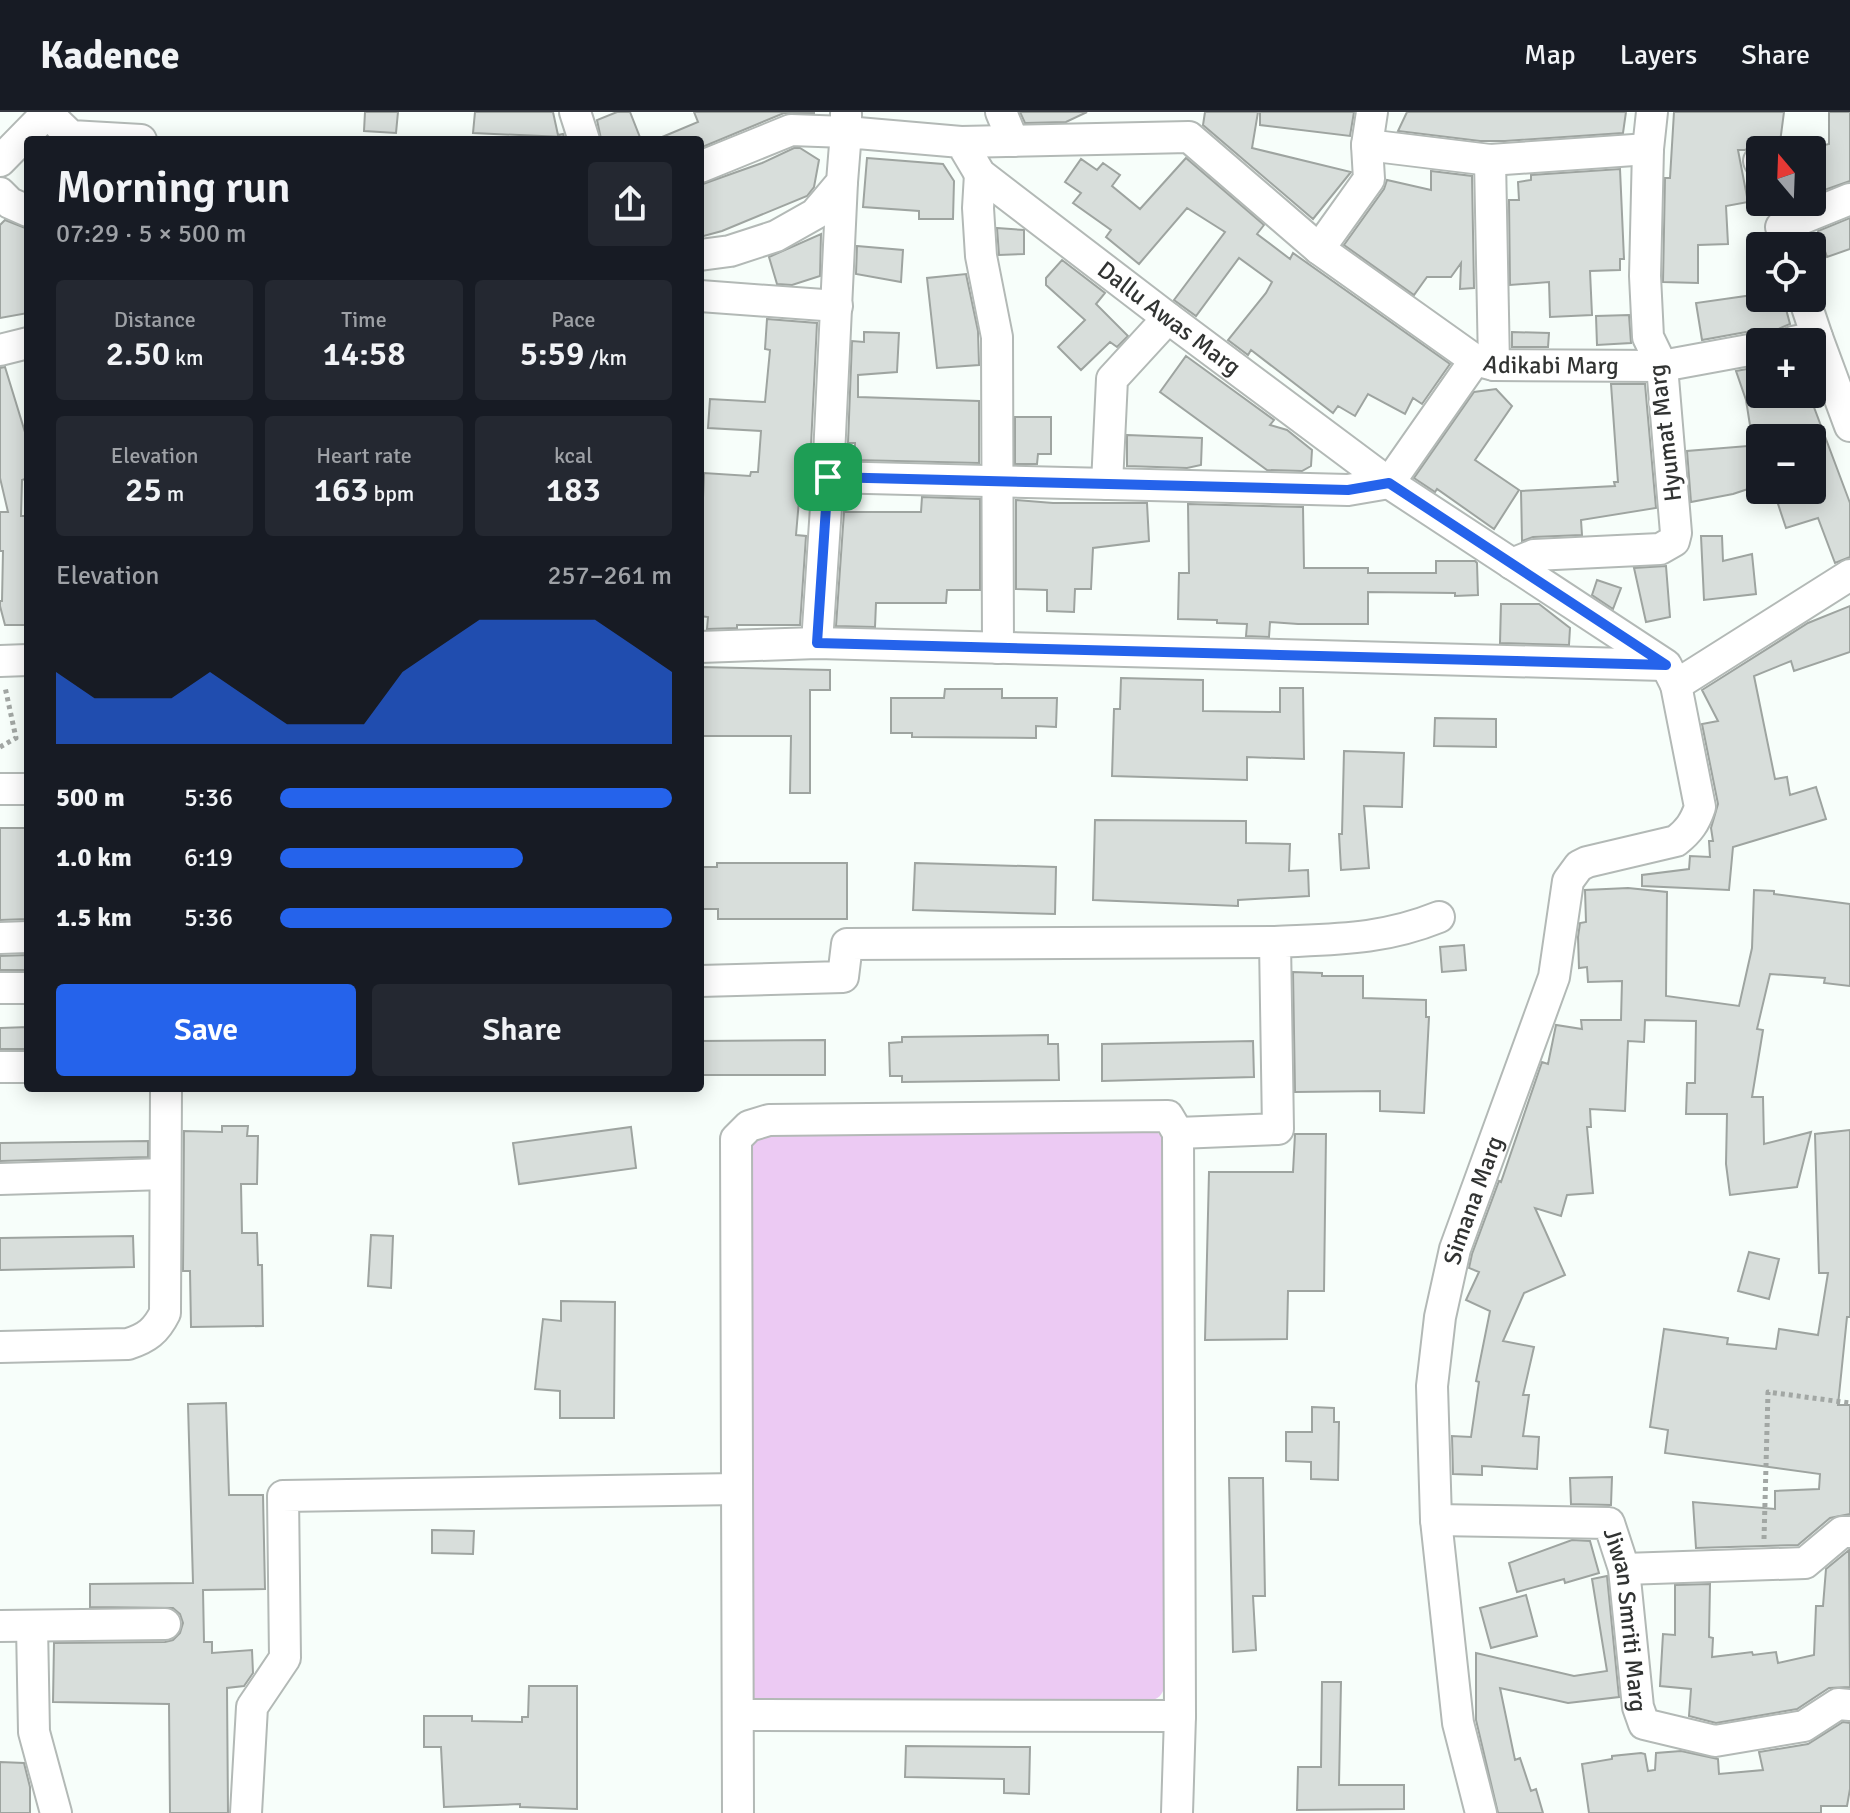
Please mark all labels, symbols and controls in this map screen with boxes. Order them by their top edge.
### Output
text: Kadence [40,32,180,79]
text: Map [1524,38,1576,72]
text: Layers [1620,38,1697,72]
text: Share [1741,38,1810,72]
north arrow [1746,136,1826,216]
map controls [1746,136,1826,504]
text: Morning run [56,161,291,215]
button: share [588,162,672,246]
text: 07:29 · 5 × 500 m [56,218,247,250]
button: locate [1746,232,1826,312]
street label: Dallu Awas Marg [1092,255,1247,382]
text: Distance [114,306,196,333]
text: Time [341,306,387,333]
text: Pace [551,306,595,333]
button: + [1746,328,1826,408]
text: 2.50 [106,333,170,375]
text: 14:58 [322,333,406,375]
text: 5:59 [520,333,584,375]
text: km [170,344,204,371]
text: /km [584,344,627,371]
street label: Adikabi Marg [1480,348,1619,381]
street label: Hyumat Marg [1642,363,1688,503]
button: − [1746,424,1826,504]
text: Elevation [111,442,198,469]
text: Heart rate [316,442,412,469]
text: kcal [554,442,593,469]
pin [794,443,862,511]
icon: arrive [806,455,850,499]
text: 25 [125,469,162,511]
text: 163 [314,469,369,511]
text: 183 [546,469,601,511]
text: m [162,480,184,507]
text: bpm [369,480,414,507]
text: Elevation [56,560,160,592]
text: 257–261 m [548,560,672,592]
text: 500 m [56,782,125,814]
text: 5:36 [184,782,233,814]
text: 1.0 km [56,842,132,874]
text: 6:19 [184,842,233,874]
text: 1.5 km [56,902,132,934]
text: 5:36 [184,902,233,934]
button: Save [56,984,356,1076]
button: Share [372,984,672,1076]
street label: Simana Marg [1437,1132,1510,1267]
street label: Jiwan Smriti Marg [1597,1524,1653,1713]

